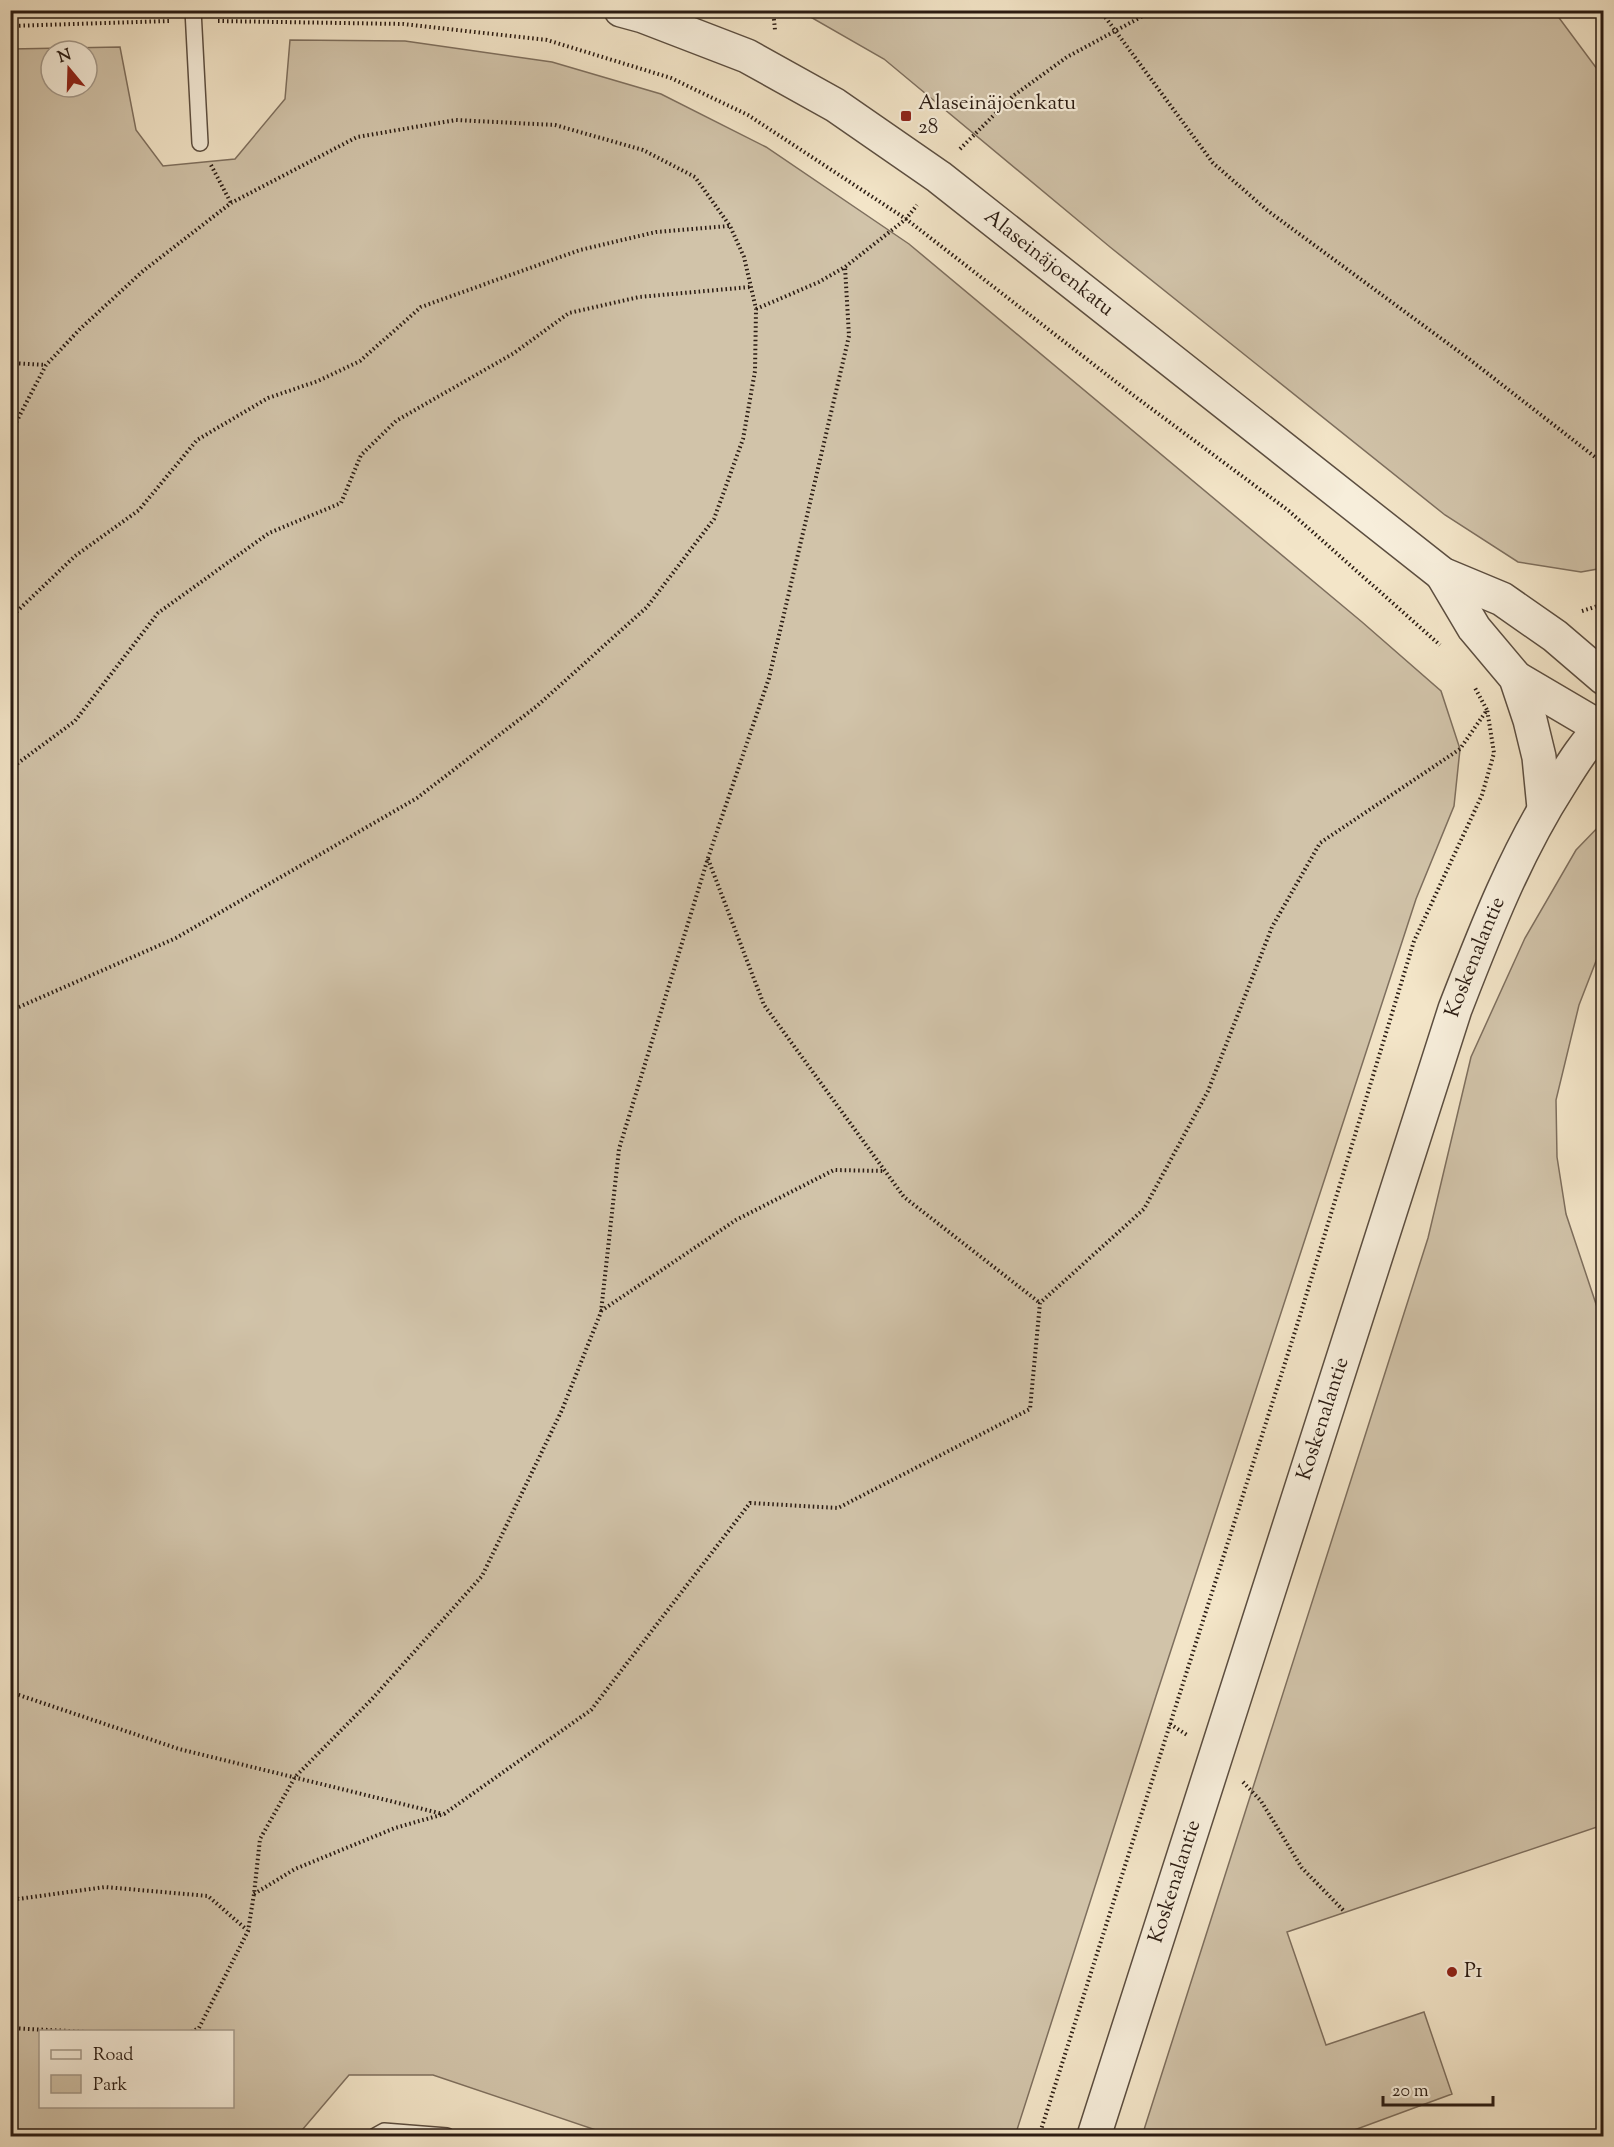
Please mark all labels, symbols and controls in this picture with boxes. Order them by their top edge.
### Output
north arrow [39,39,99,99]
text: N [55,44,75,70]
place label: Alaseinäjoenkatu 28 [918,89,1076,143]
marker: Alaseinäjoenkatu 28 [899,109,913,123]
street label: Alaseinäjoenkatu [977,203,1120,324]
street label: Koskenalantie [1438,892,1514,1021]
street label: Koskenalantie [1290,1354,1357,1484]
street label: Koskenalantie [1142,1816,1209,1947]
place label: P1 [1464,1957,1483,1987]
marker: P1 [1445,1965,1459,1979]
legend [39,2030,234,2108]
text: Road [93,2043,133,2069]
scale bar [1383,2069,1492,2107]
text: Park [93,2073,128,2099]
text: 20 m [1392,2079,1429,2105]

